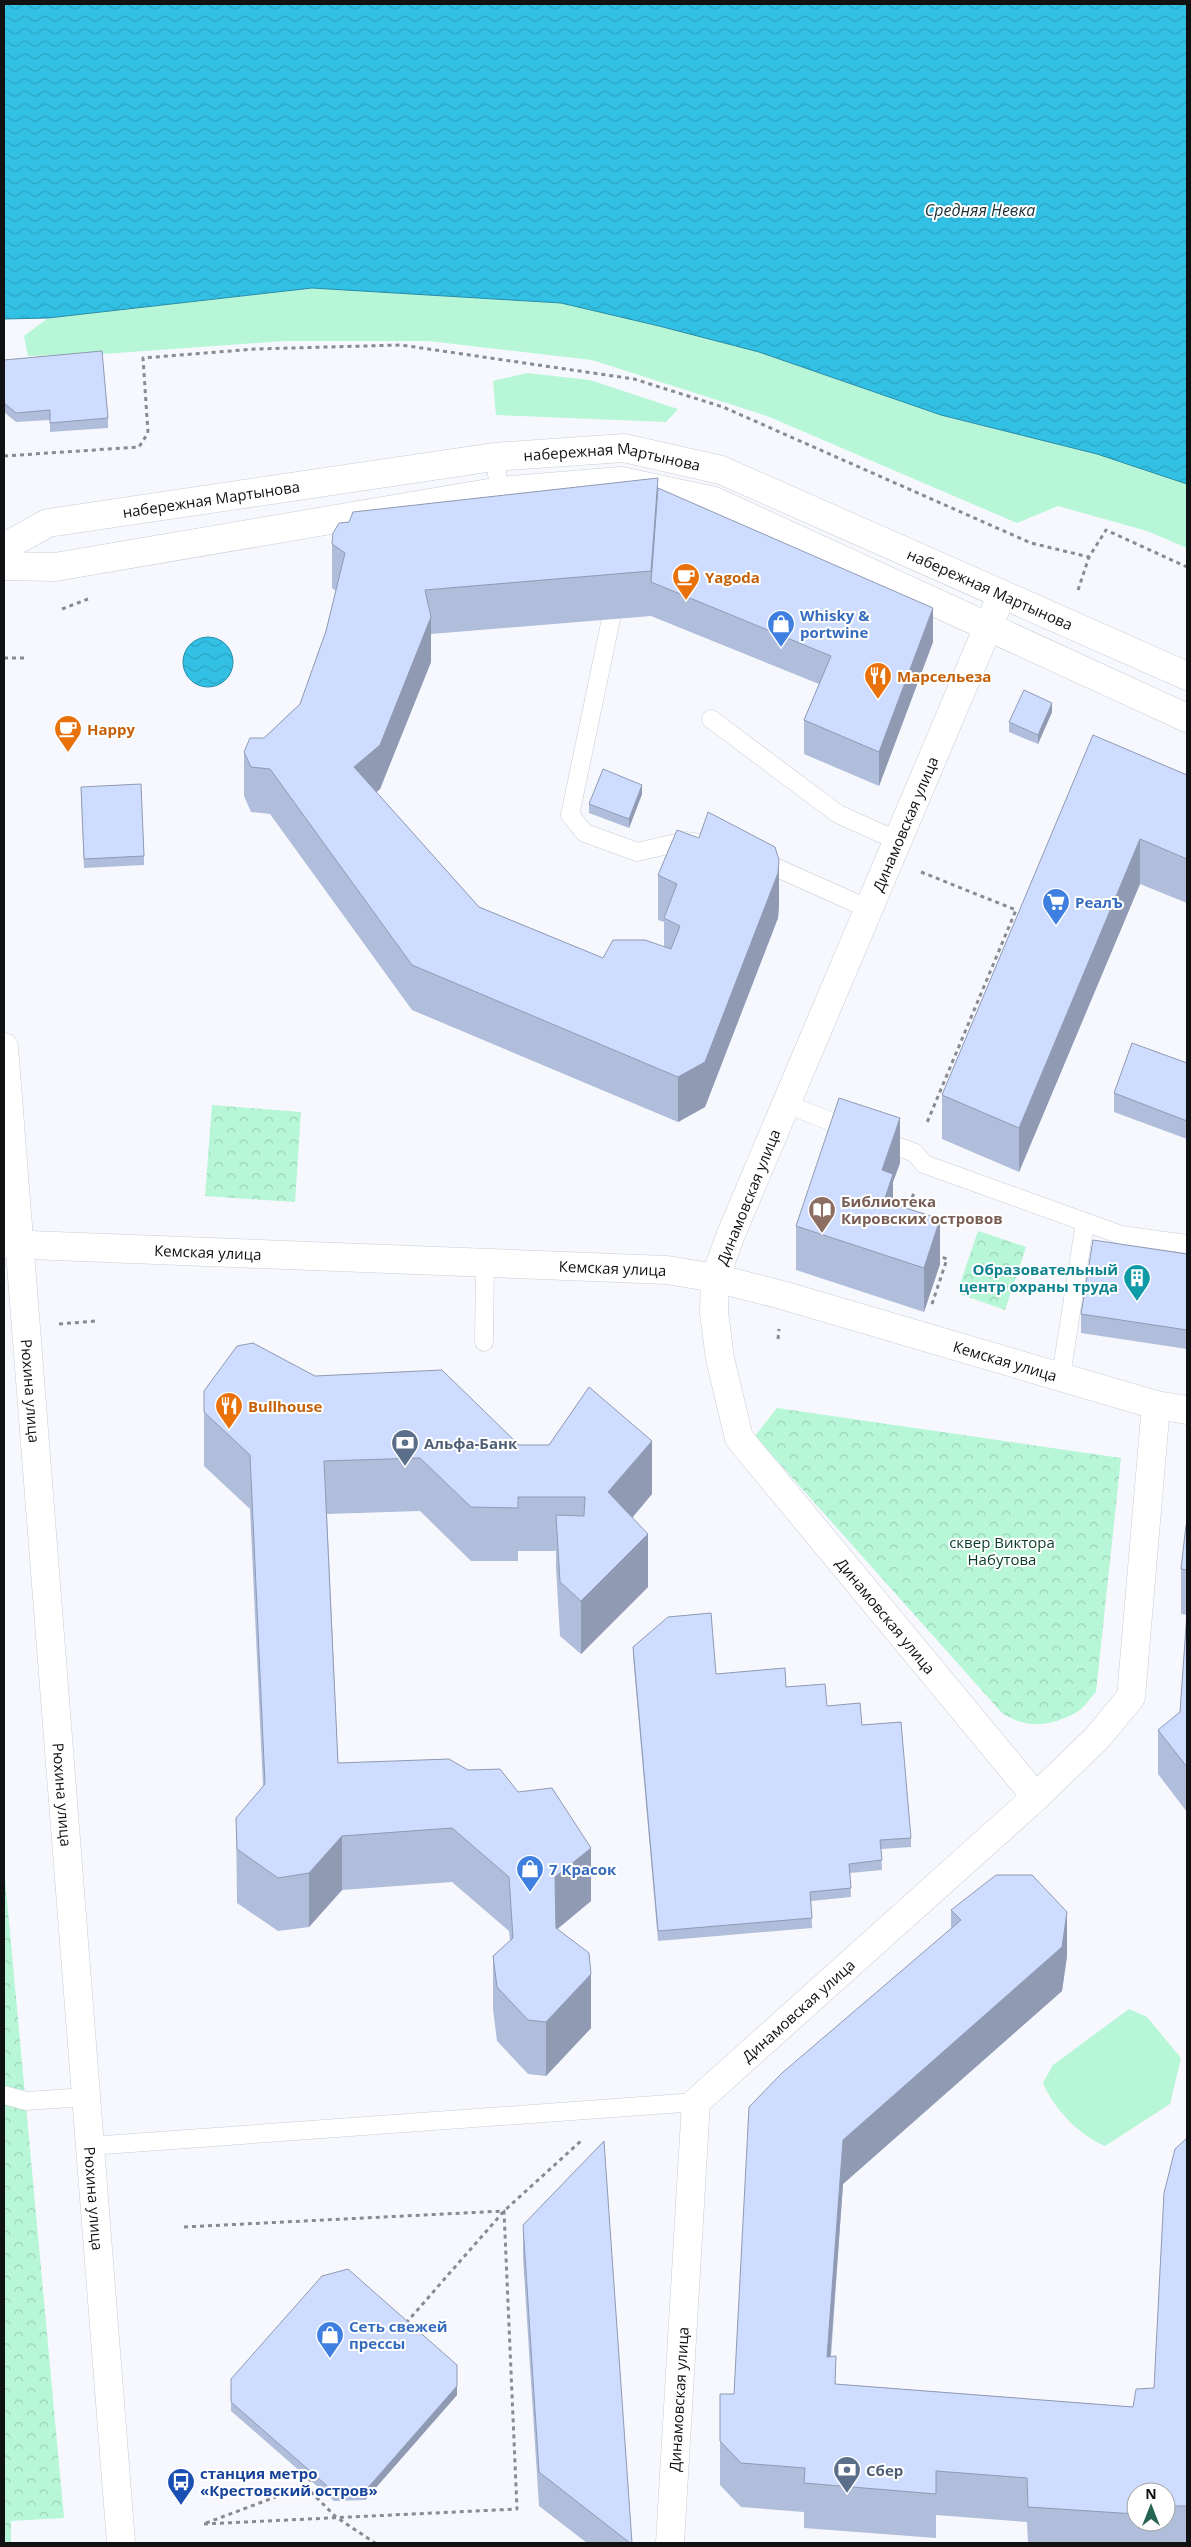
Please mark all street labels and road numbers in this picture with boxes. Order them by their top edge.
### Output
street label: набережная Мартынова [523,438,703,475]
street label: набережная Мартынова [121,476,301,522]
street label: набережная Мартынова [904,544,1076,634]
street label: Динамовская улица [867,753,943,895]
street label: Динамовская улица [712,1126,784,1268]
street label: Кемская улица [154,1240,262,1264]
street label: Кемская улица [558,1256,667,1280]
street label: Кемская улица [951,1336,1060,1385]
street label: Рюхина улица [17,1338,45,1444]
street label: Динамовская улица [832,1553,940,1678]
street label: Рюхина улица [48,1742,77,1847]
street label: Динамовская улица [737,1954,859,2066]
street label: Рюхина улица [80,2146,108,2251]
street label: Динамовская улица [664,2326,693,2472]

